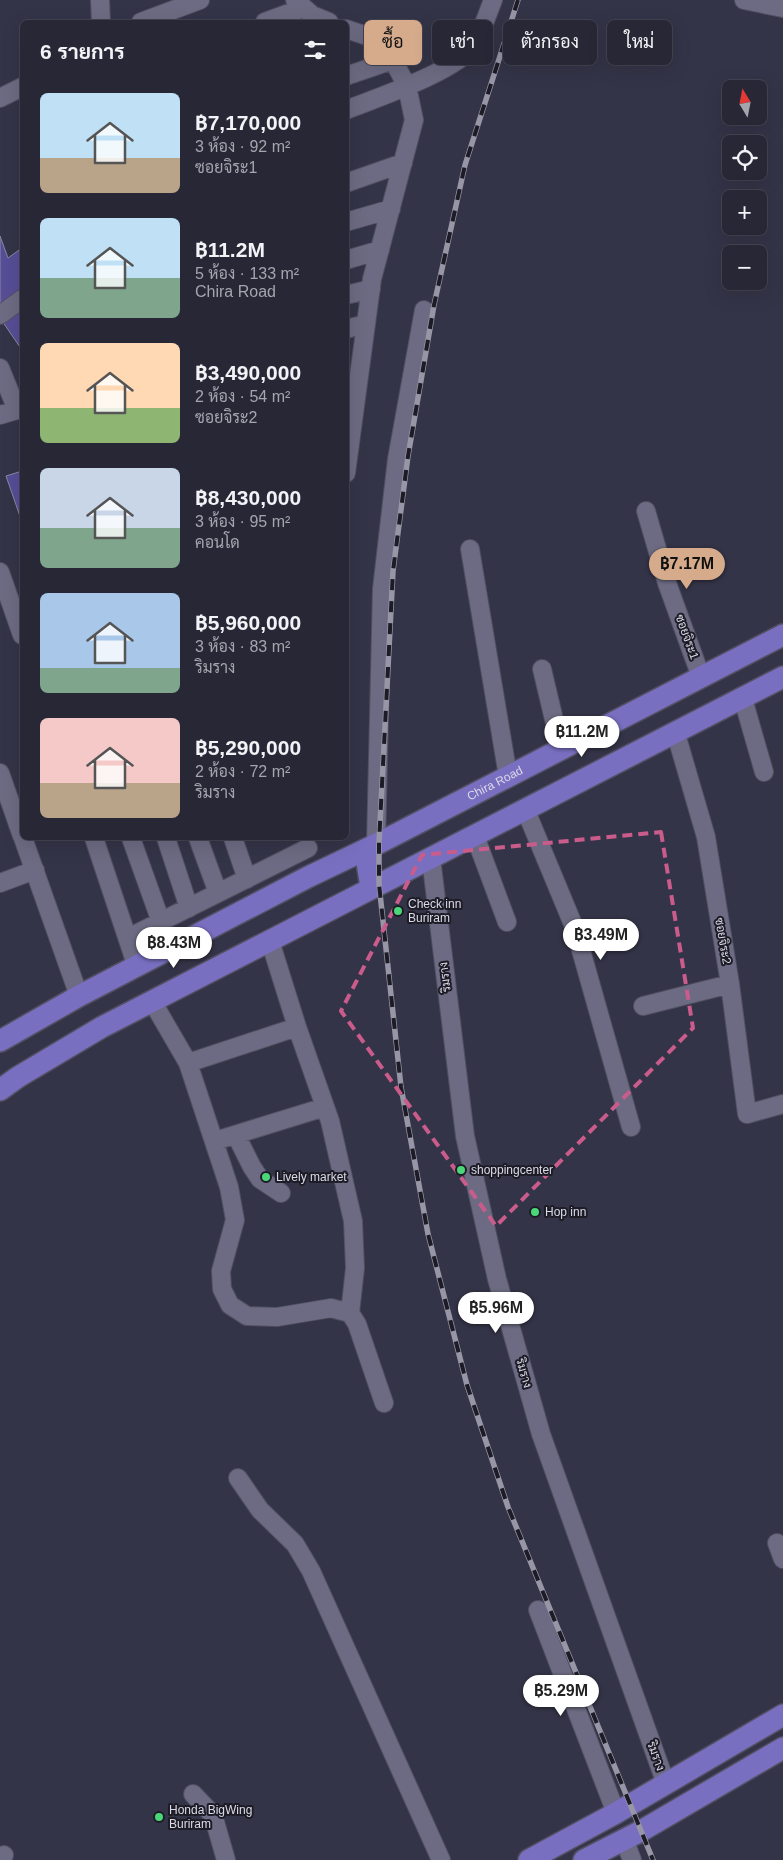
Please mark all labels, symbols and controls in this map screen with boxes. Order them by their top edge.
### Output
chip: ซื้อ [364,20,422,65]
chip: เช่า [432,20,493,65]
chip: ตัวกรอง [503,20,597,65]
chip: ใหม่ [607,20,672,65]
icon: filters [301,36,329,64]
text: 6 รายการ [40,40,125,63]
north arrow [722,80,768,125]
map controls [722,80,767,290]
text: ฿7,170,000 [195,111,301,134]
icon: home [80,113,140,173]
button: locate [722,135,767,180]
text: 3 ห้อง · 92 m² [195,138,290,155]
text: ซอยจิระ1 [195,159,257,176]
button: + [722,190,767,235]
icon: home [80,238,140,298]
text: ฿11.2M [195,238,265,261]
button: − [722,245,767,290]
text: 5 ห้อง · 133 m² [195,265,299,282]
text: Chira Road [195,283,276,300]
text: ฿3,490,000 [195,361,301,384]
icon: home [80,363,140,423]
text: 2 ห้อง · 54 m² [195,388,290,405]
text: ซอยจิระ2 [195,409,257,426]
text: ฿8,430,000 [195,486,301,509]
icon: home [80,488,140,548]
text: 3 ห้อง · 95 m² [195,513,290,530]
text: คอนโด [195,534,240,551]
pin: ฿7.17M [646,548,728,590]
text: ฿7.17M [660,555,714,572]
text: ฿5,960,000 [195,611,301,634]
icon: home [80,613,140,673]
street label: ซอยจิระ1 [672,613,702,662]
text: 3 ห้อง · 83 m² [195,638,290,655]
text: ริมราง [195,659,235,676]
pin: ฿11.2M [541,716,623,758]
text: ฿11.2M [555,723,609,740]
text: ฿5,290,000 [195,736,301,759]
icon: home [80,738,140,798]
text: 2 ห้อง · 72 m² [195,763,290,780]
street label: Chira Road [465,763,525,803]
text: ริมราง [195,784,235,801]
place label: Check inn Buriram [408,897,461,925]
marker: Check inn Buriram [392,905,404,917]
street label: ซอยจิระ2 [712,917,734,966]
pin: ฿3.49M [560,918,642,961]
pin: ฿8.43M [133,926,215,969]
text: ฿3.49M [574,926,628,943]
text: ฿8.43M [147,934,201,951]
street label: ริมราง [436,961,454,994]
place label: shoppingcenter [471,1163,553,1177]
marker: shoppingcenter [455,1164,467,1176]
place label: Lively market [276,1170,347,1184]
marker: Lively market [260,1171,272,1183]
place label: Hop inn [545,1205,586,1219]
marker: Hop inn [529,1206,541,1218]
pin: ฿5.96M [455,1292,537,1334]
text: ฿5.96M [469,1299,523,1316]
street label: ริมราง [513,1355,535,1389]
pin: ฿5.29M [520,1674,602,1717]
text: ฿5.29M [534,1682,588,1699]
street label: ริมราง [644,1738,668,1773]
place label: Honda BigWing Buriram [169,1803,252,1831]
marker: Honda BigWing Buriram [153,1811,165,1823]

